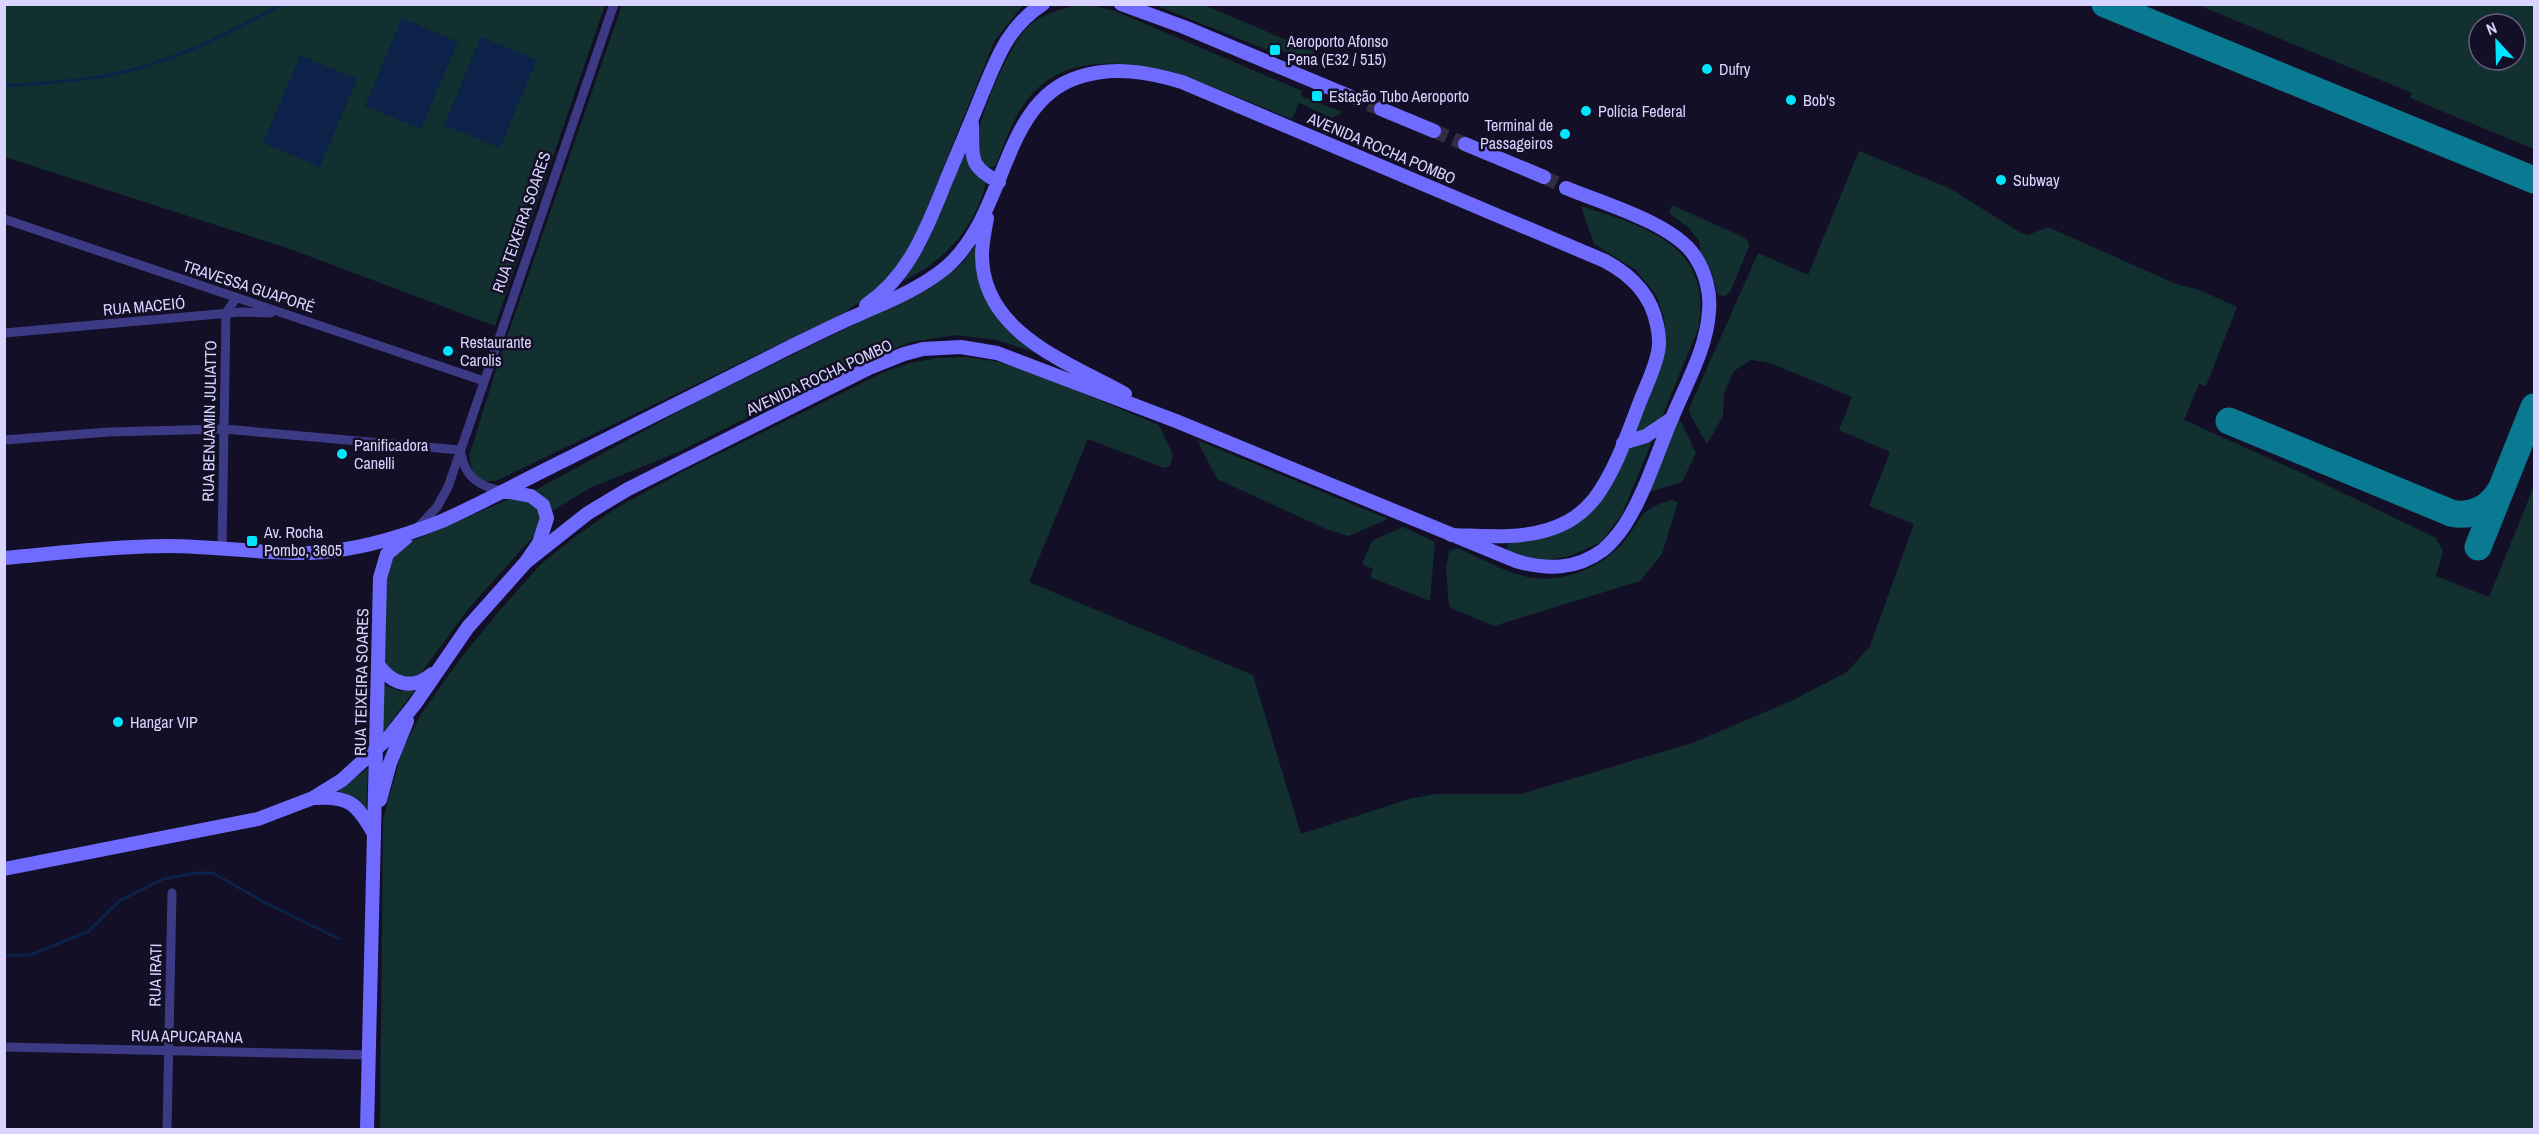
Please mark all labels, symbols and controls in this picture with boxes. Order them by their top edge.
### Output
north arrow [2467,12,2527,72]
text: N [2483,16,2500,40]
place label: Aeroporto Afonso Pena (E32 / 515) [1286,30,1388,70]
marker: Aeroporto Afonso Pena (E32 / 515) [1268,43,1282,57]
place label: Dufry [1719,58,1751,80]
marker: Dufry [1700,62,1714,76]
place label: Estação Tubo Aeroporto [1329,85,1469,107]
marker: Estação Tubo Aeroporto [1310,89,1324,103]
place label: Bob's [1803,89,1835,111]
marker: Bob's [1784,93,1798,107]
place label: Polícia Federal [1598,100,1686,122]
marker: Polícia Federal [1579,104,1593,118]
street label: AVENIDA ROCHA POMBO [1304,106,1459,189]
place label: Terminal de Passageiros [1480,114,1553,154]
marker: Terminal de Passageiros [1558,127,1572,141]
street label: RUA TEIXEIRA SOARES [487,148,556,295]
place label: Subway [2013,169,2060,191]
marker: Subway [1994,173,2008,187]
street label: TRAVESSA GUAPORÉ [180,254,318,318]
street label: RUA MACEIÓ [102,291,186,321]
place label: Restaurante Carolis [460,331,531,371]
street label: AVENIDA ROCHA POMBO [742,333,896,421]
street label: RUA BENJAMIN JULIATTO [197,340,221,502]
marker: Restaurante Carolis [441,344,455,358]
place label: Panificadora Canelli [354,434,429,474]
marker: Panificadora Canelli [335,447,349,461]
place label: Av. Rocha Pombo, 3605 [263,521,342,561]
marker: Av. Rocha Pombo, 3605 [245,534,259,548]
street label: RUA TEIXEIRA SOARES [349,608,373,756]
place label: Hangar VIP [130,711,198,733]
marker: Hangar VIP [111,715,125,729]
street label: RUA IRATI [143,943,167,1007]
street label: RUA APUCARANA [131,1024,243,1048]

